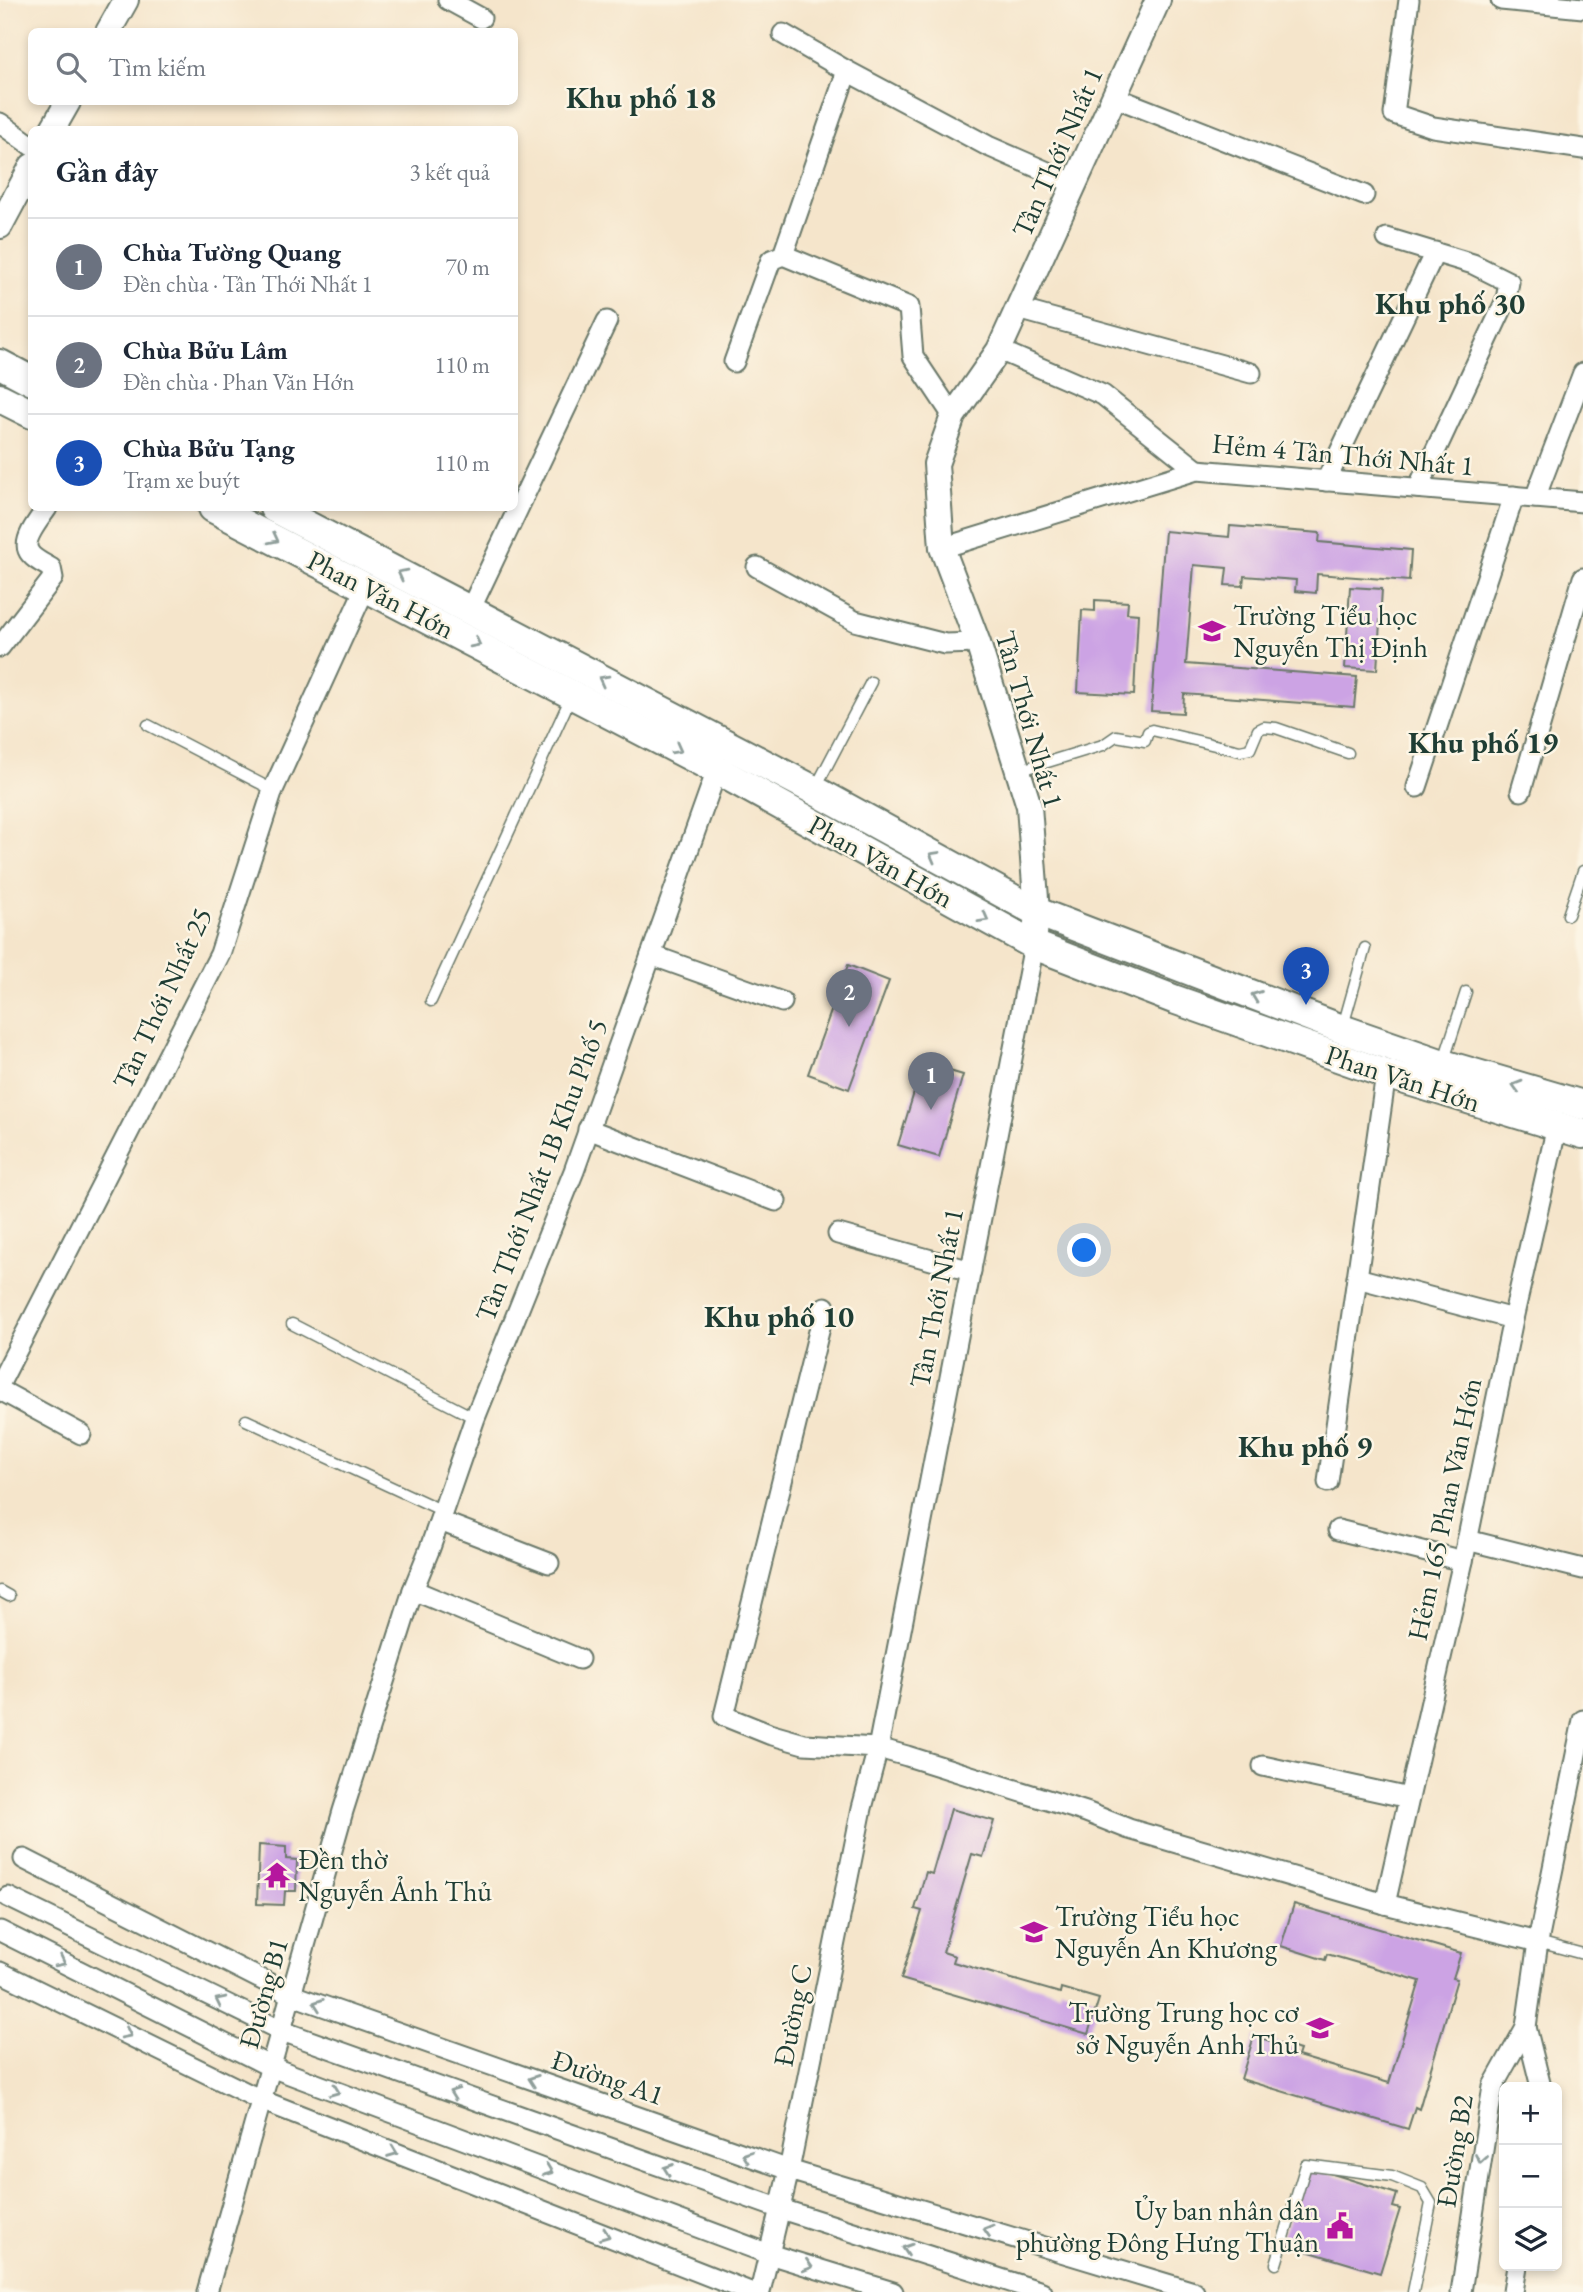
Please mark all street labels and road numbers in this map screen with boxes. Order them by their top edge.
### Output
street label: Tân Thới Nhất 1 [1003,61,1111,243]
street label: Hẻm 4 Tân Thới Nhất 1 [1211,425,1475,483]
street label: Phan Văn Hớn [301,541,461,647]
street label: Tân Thới Nhất 1 [988,626,1072,812]
street label: Phan Văn Hớn [802,806,960,916]
street label: Tân Thới Nhất 25 [104,901,220,1095]
street label: Tân Thới Nhất 1B Khu Phố 5 [467,1013,615,1327]
street label: Phan Văn Hớn [1321,1036,1485,1120]
street label: Tân Thới Nhất 1 [901,1205,971,1391]
street label: Hẻm 165 Phan Văn Hớn [1399,1374,1489,1644]
street label: Đường B1 [230,1934,296,2052]
street label: Đường C [764,1961,820,2069]
street label: Đường A1 [547,2041,669,2113]
street label: Đường B2 [1427,2092,1481,2210]

